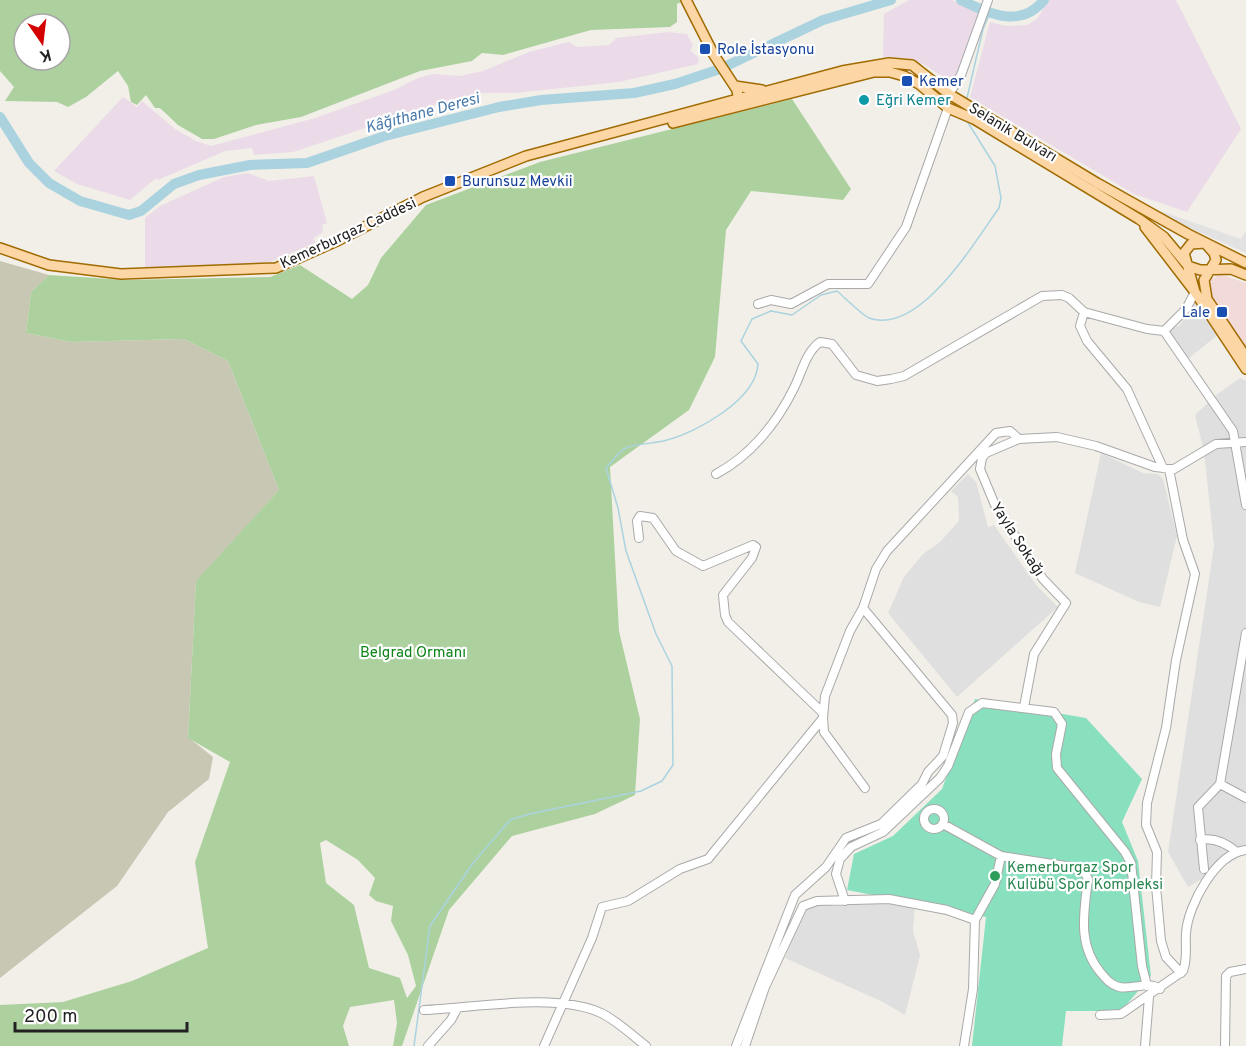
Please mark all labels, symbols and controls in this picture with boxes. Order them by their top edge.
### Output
north arrow [12,12,72,72]
place label: Role İstasyonu [717,40,815,60]
marker: Role İstasyonu [698,42,712,56]
text: K [37,44,53,66]
place label: Kemer [919,73,964,92]
marker: Kemer [900,74,914,88]
water label: Kâğıthane Deresi [363,89,483,139]
place label: Eğri Kemer [876,92,951,111]
marker: Eğri Kemer [857,93,871,107]
street label: Selanik Bulvarı [965,99,1060,167]
place label: Burunsuz Mevkii [462,173,573,192]
marker: Burunsuz Mevkii [443,174,457,188]
street label: Kemerburgaz Caddesi [278,194,420,274]
place label: Lale [1182,304,1210,323]
marker: Lale [1215,305,1229,319]
street label: Yayla Sokağı [986,499,1048,581]
park label: Belgrad Ormanı [360,644,466,663]
place label: Kemerburgaz Spor Kulübü Spor Kompleksi [1007,859,1163,895]
marker: Kemerburgaz Spor Kulübü Spor Kompleksi [988,869,1002,883]
scale bar [15,995,188,1033]
text: 200 m [24,1006,77,1029]

